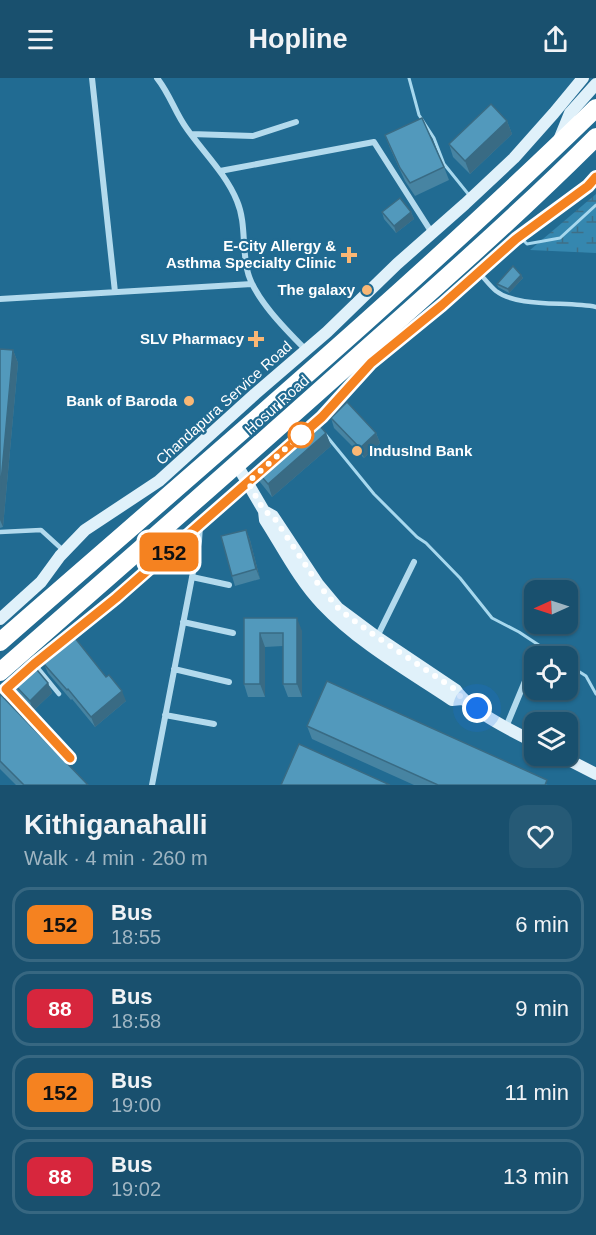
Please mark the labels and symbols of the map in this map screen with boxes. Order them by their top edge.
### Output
place label: E-City Allergy & Asthma Specialty Clinic [166,237,336,271]
marker: E-City Allergy & Asthma Specialty Clinic [340,246,358,264]
place label: The galaxy [277,281,356,298]
marker: The galaxy [360,283,374,297]
place label: SLV Pharmacy [140,330,245,347]
marker: SLV Pharmacy [249,332,263,346]
street label: Chandapura Service Road [152,337,295,468]
street label: Hosur Road [241,372,312,438]
place label: Bank of Baroda [66,392,178,409]
marker: Bank of Baroda [182,394,196,408]
unlabelled marker [288,422,314,448]
place label: IndusInd Bank [369,442,473,459]
marker: IndusInd Bank [350,444,364,458]
line badge: 152 [134,532,204,572]
north arrow [524,580,578,634]
your location [462,693,492,723]

